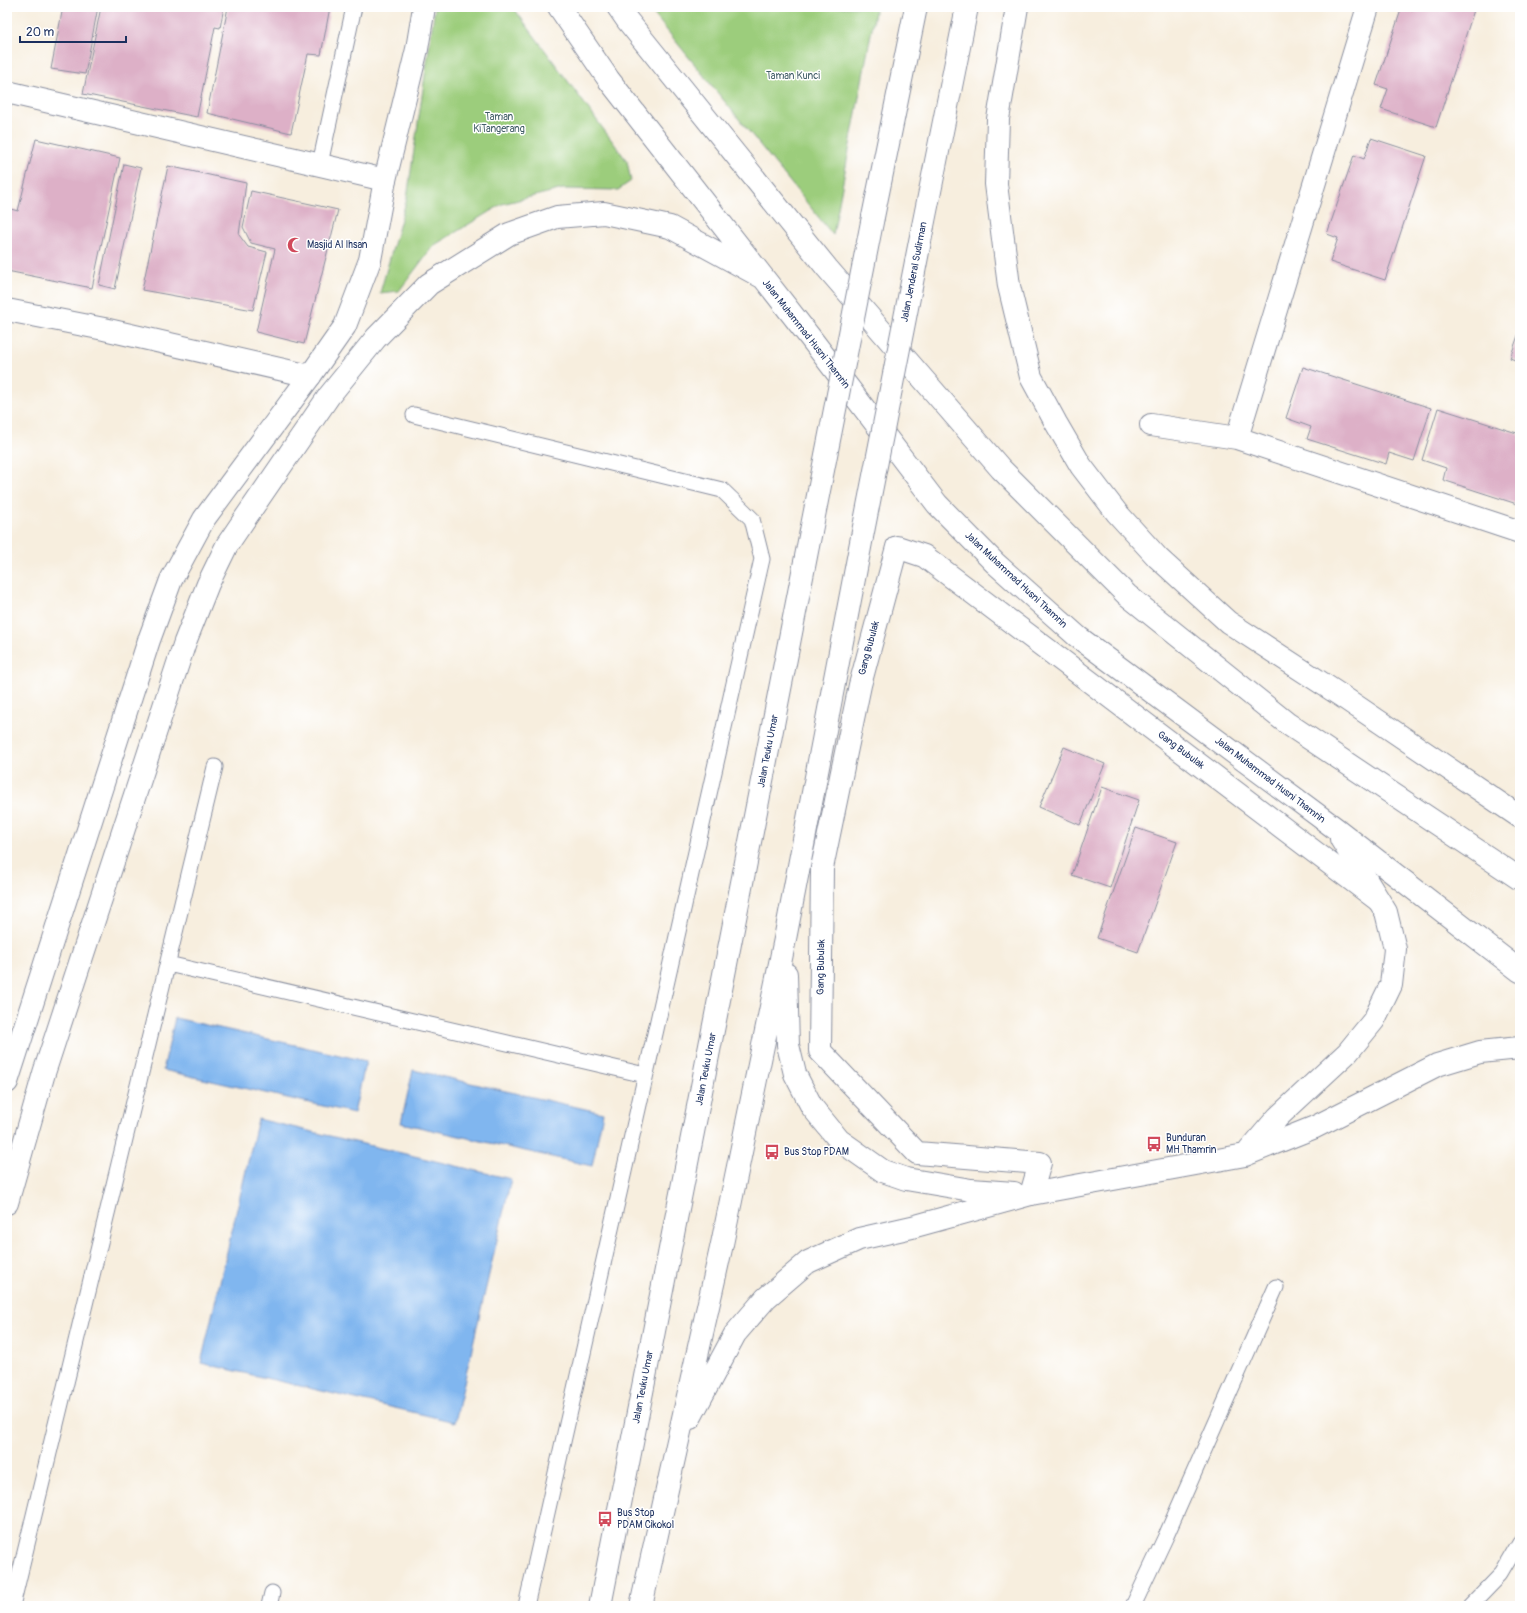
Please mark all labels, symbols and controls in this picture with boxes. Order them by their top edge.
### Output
scale bar [20,18,126,44]
text: 20 m [26,25,55,40]
park label: Taman Kunci [766,70,820,82]
park label: Taman KiTangerang [473,111,525,135]
street label: Jalan Jenderal Sudirman [898,221,930,323]
mosque icon: Masjid Al Ihsan [286,236,304,254]
place label: Masjid Al Ihsan [307,239,368,251]
street label: Jalan Muhammad Husni Thamrin [760,277,853,391]
street label: Jalan Muhammad Husni Thamrin [962,530,1070,631]
street label: Gang Bubulak [856,619,882,676]
street label: Jalan Teuku Umar [755,713,781,788]
street label: Gang Bubulak [1155,728,1208,772]
street label: Jalan Muhammad Husni Thamrin [1212,735,1328,826]
street label: Gang Bubulak [815,938,827,995]
street label: Jalan Teuku Umar [693,1031,719,1106]
place label: Bunduran MH Thamrin [1166,1132,1217,1156]
bus stop icon: Bunduran MH Thamrin [1145,1135,1163,1153]
bus stop icon: Bus Stop PDAM [763,1143,781,1161]
place label: Bus Stop PDAM [784,1146,849,1158]
street label: Jalan Teuku Umar [630,1349,656,1424]
place label: Bus Stop PDAM Cikokol [617,1507,674,1531]
bus stop icon: Bus Stop PDAM Cikokol [596,1510,614,1528]

